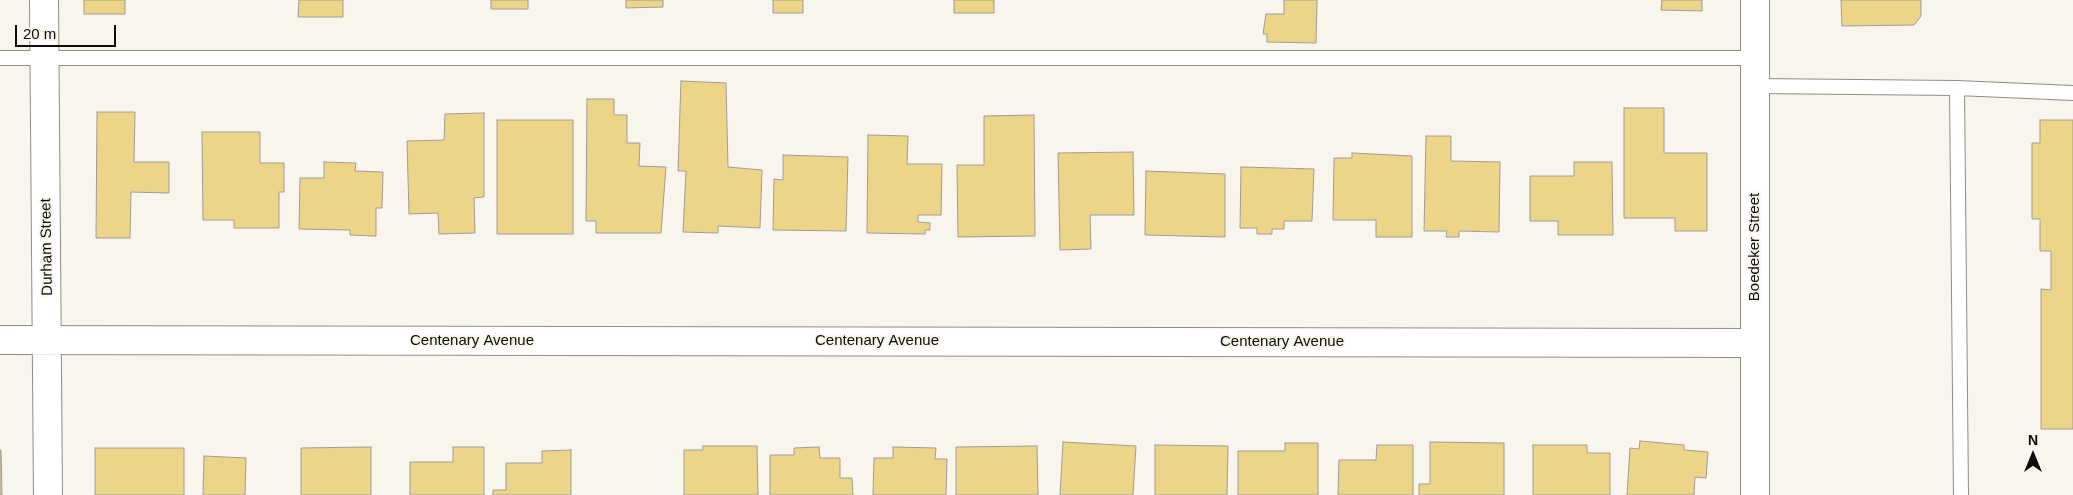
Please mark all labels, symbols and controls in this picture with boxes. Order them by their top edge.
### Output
scale bar [18,15,119,47]
text: 20 m [23,25,56,42]
street label: Boedeker Street [1746,193,1764,301]
street label: Durham Street [37,198,57,296]
street label: Centenary Avenue [410,332,534,350]
street label: Centenary Avenue [815,332,939,350]
street label: Centenary Avenue [1220,333,1344,351]
north arrow [2008,430,2058,480]
text: N [2028,432,2038,448]

